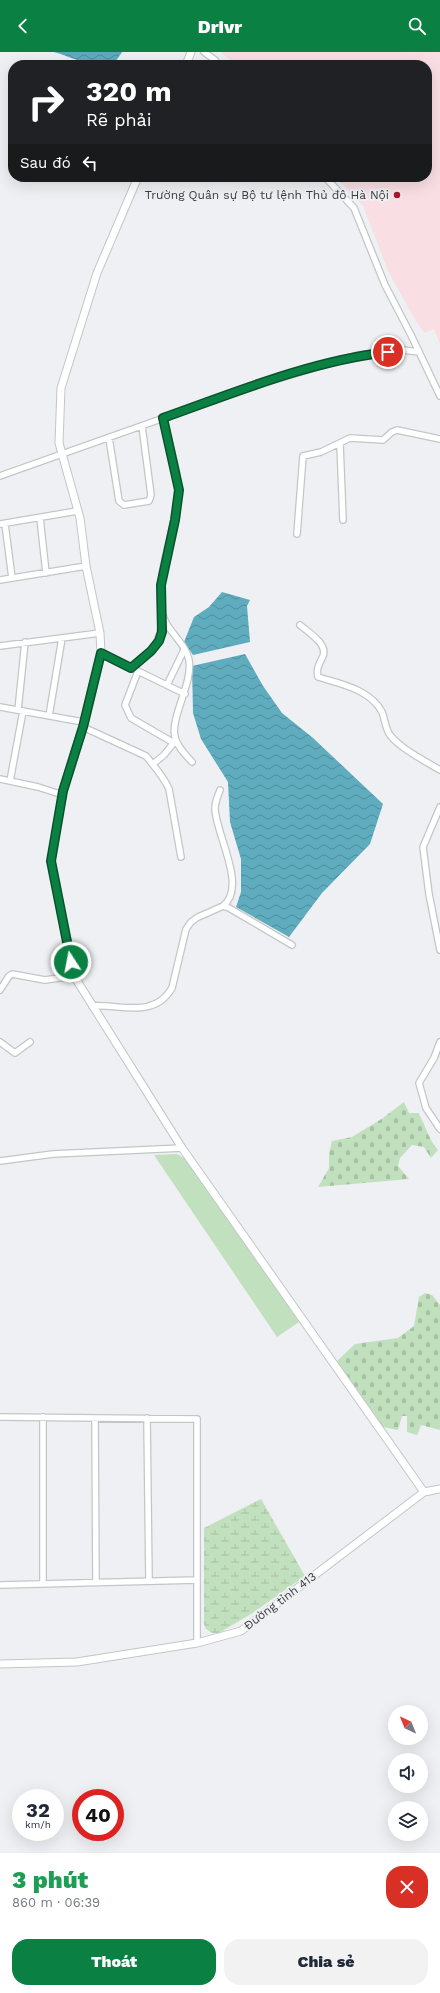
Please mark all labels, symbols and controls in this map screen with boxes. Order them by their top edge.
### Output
icon: back [12,15,34,37]
icon: search [406,15,428,37]
text: Drivr [198,16,242,37]
text: 320 m [86,75,172,108]
icon: right [20,76,72,128]
text: Rẽ phải [86,109,152,130]
icon: left [79,152,101,174]
text: Sau đó [20,154,71,172]
place label: Trường Quân sự Bộ tư lệnh Thủ đô Hà Nội [145,188,389,202]
marker: Trường Quân sự Bộ tư lệnh Thủ đô Hà Nội [392,190,402,200]
pin [371,335,405,369]
icon: arrive [377,341,399,363]
position arrow [50,941,92,983]
street label: Đường tỉnh 413 [241,1569,319,1633]
north arrow [388,1705,428,1745]
map controls [388,1705,428,1841]
button: sound [388,1753,428,1793]
speed limit sign: 40 [72,1789,124,1841]
text: 32 [26,1798,50,1822]
button: layers [388,1801,428,1841]
text: km/h [25,1819,51,1830]
text: 3 phút [12,1866,88,1894]
button: close [386,1866,428,1908]
text: 860 m · 06:39 [12,1895,100,1910]
button: Thoát [12,1939,216,1985]
button: Chia sẻ [224,1939,428,1985]

